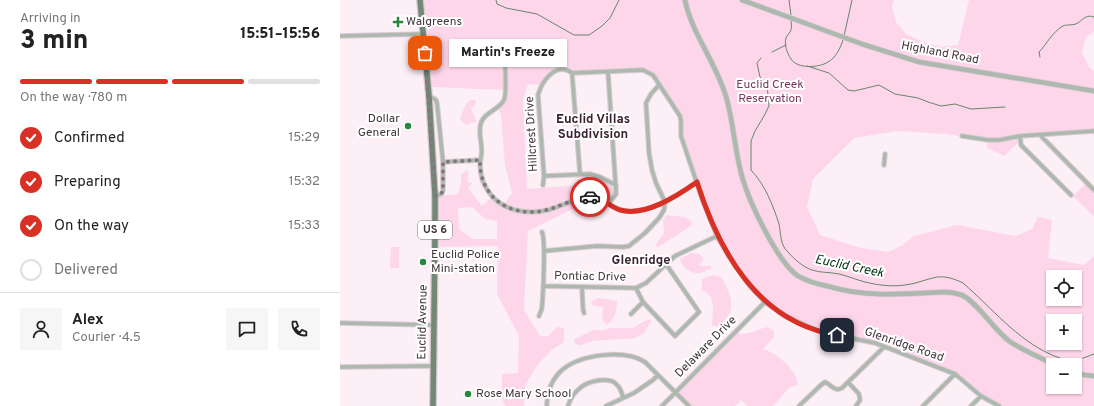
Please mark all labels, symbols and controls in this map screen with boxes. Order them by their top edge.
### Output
text: Arriving in [20,11,81,27]
place label: Walgreens [406,14,462,30]
marker: Walgreens [393,17,403,27]
text: 3 min [20,25,88,58]
text: 15:51–15:56 [240,25,320,44]
pin [408,36,442,70]
street label: Highland Road [900,38,980,68]
callout: Martin's Freeze [449,39,567,67]
icon: bag [414,42,436,64]
text: Martin's Freeze [461,45,555,61]
park label: Euclid Creek Reservation [736,77,804,107]
text: On the way · 780 m [20,90,127,106]
street label: Hillcrest Drive [522,96,542,172]
place label: Dollar General [358,111,400,141]
district label: Euclid Villas Subdivision [556,112,630,143]
marker: Dollar General [403,121,413,131]
icon: check [20,127,42,149]
text: Confirmed [54,129,125,148]
text: 15:29 [288,130,320,146]
icon: check [20,171,42,193]
text: Preparing [54,173,121,192]
text: 15:32 [289,174,320,190]
courier [570,177,610,217]
icon: car [579,186,601,208]
icon: check [20,215,42,237]
text: On the way [54,217,129,236]
text: 15:33 [289,218,320,234]
road number: US 6 [418,221,452,239]
place label: Euclid Police Mini-station [431,247,500,277]
water label: Euclid Creek [813,252,885,282]
district label: Glenridge [612,253,670,269]
marker: Euclid Police Mini-station [418,257,428,267]
text: Delivered [54,261,118,280]
street label: Pontiac Drive [554,268,626,286]
map controls [1046,270,1082,394]
button: locate [1046,270,1082,306]
street label: Euclid Avenue [414,284,432,360]
button: person [20,308,62,350]
button: chat [226,308,268,350]
button: phone [278,308,320,350]
text: Alex [72,311,104,330]
street label: Delaware Drive [672,313,740,381]
button: + [1046,314,1082,350]
pin [820,318,854,352]
icon: home [826,324,848,346]
street label: Glenridge Road [862,324,946,366]
text: Courier · 4.5 [72,330,141,346]
button: − [1046,358,1082,394]
place label: Rose Mary School [476,386,571,402]
marker: Rose Mary School [463,389,473,399]

